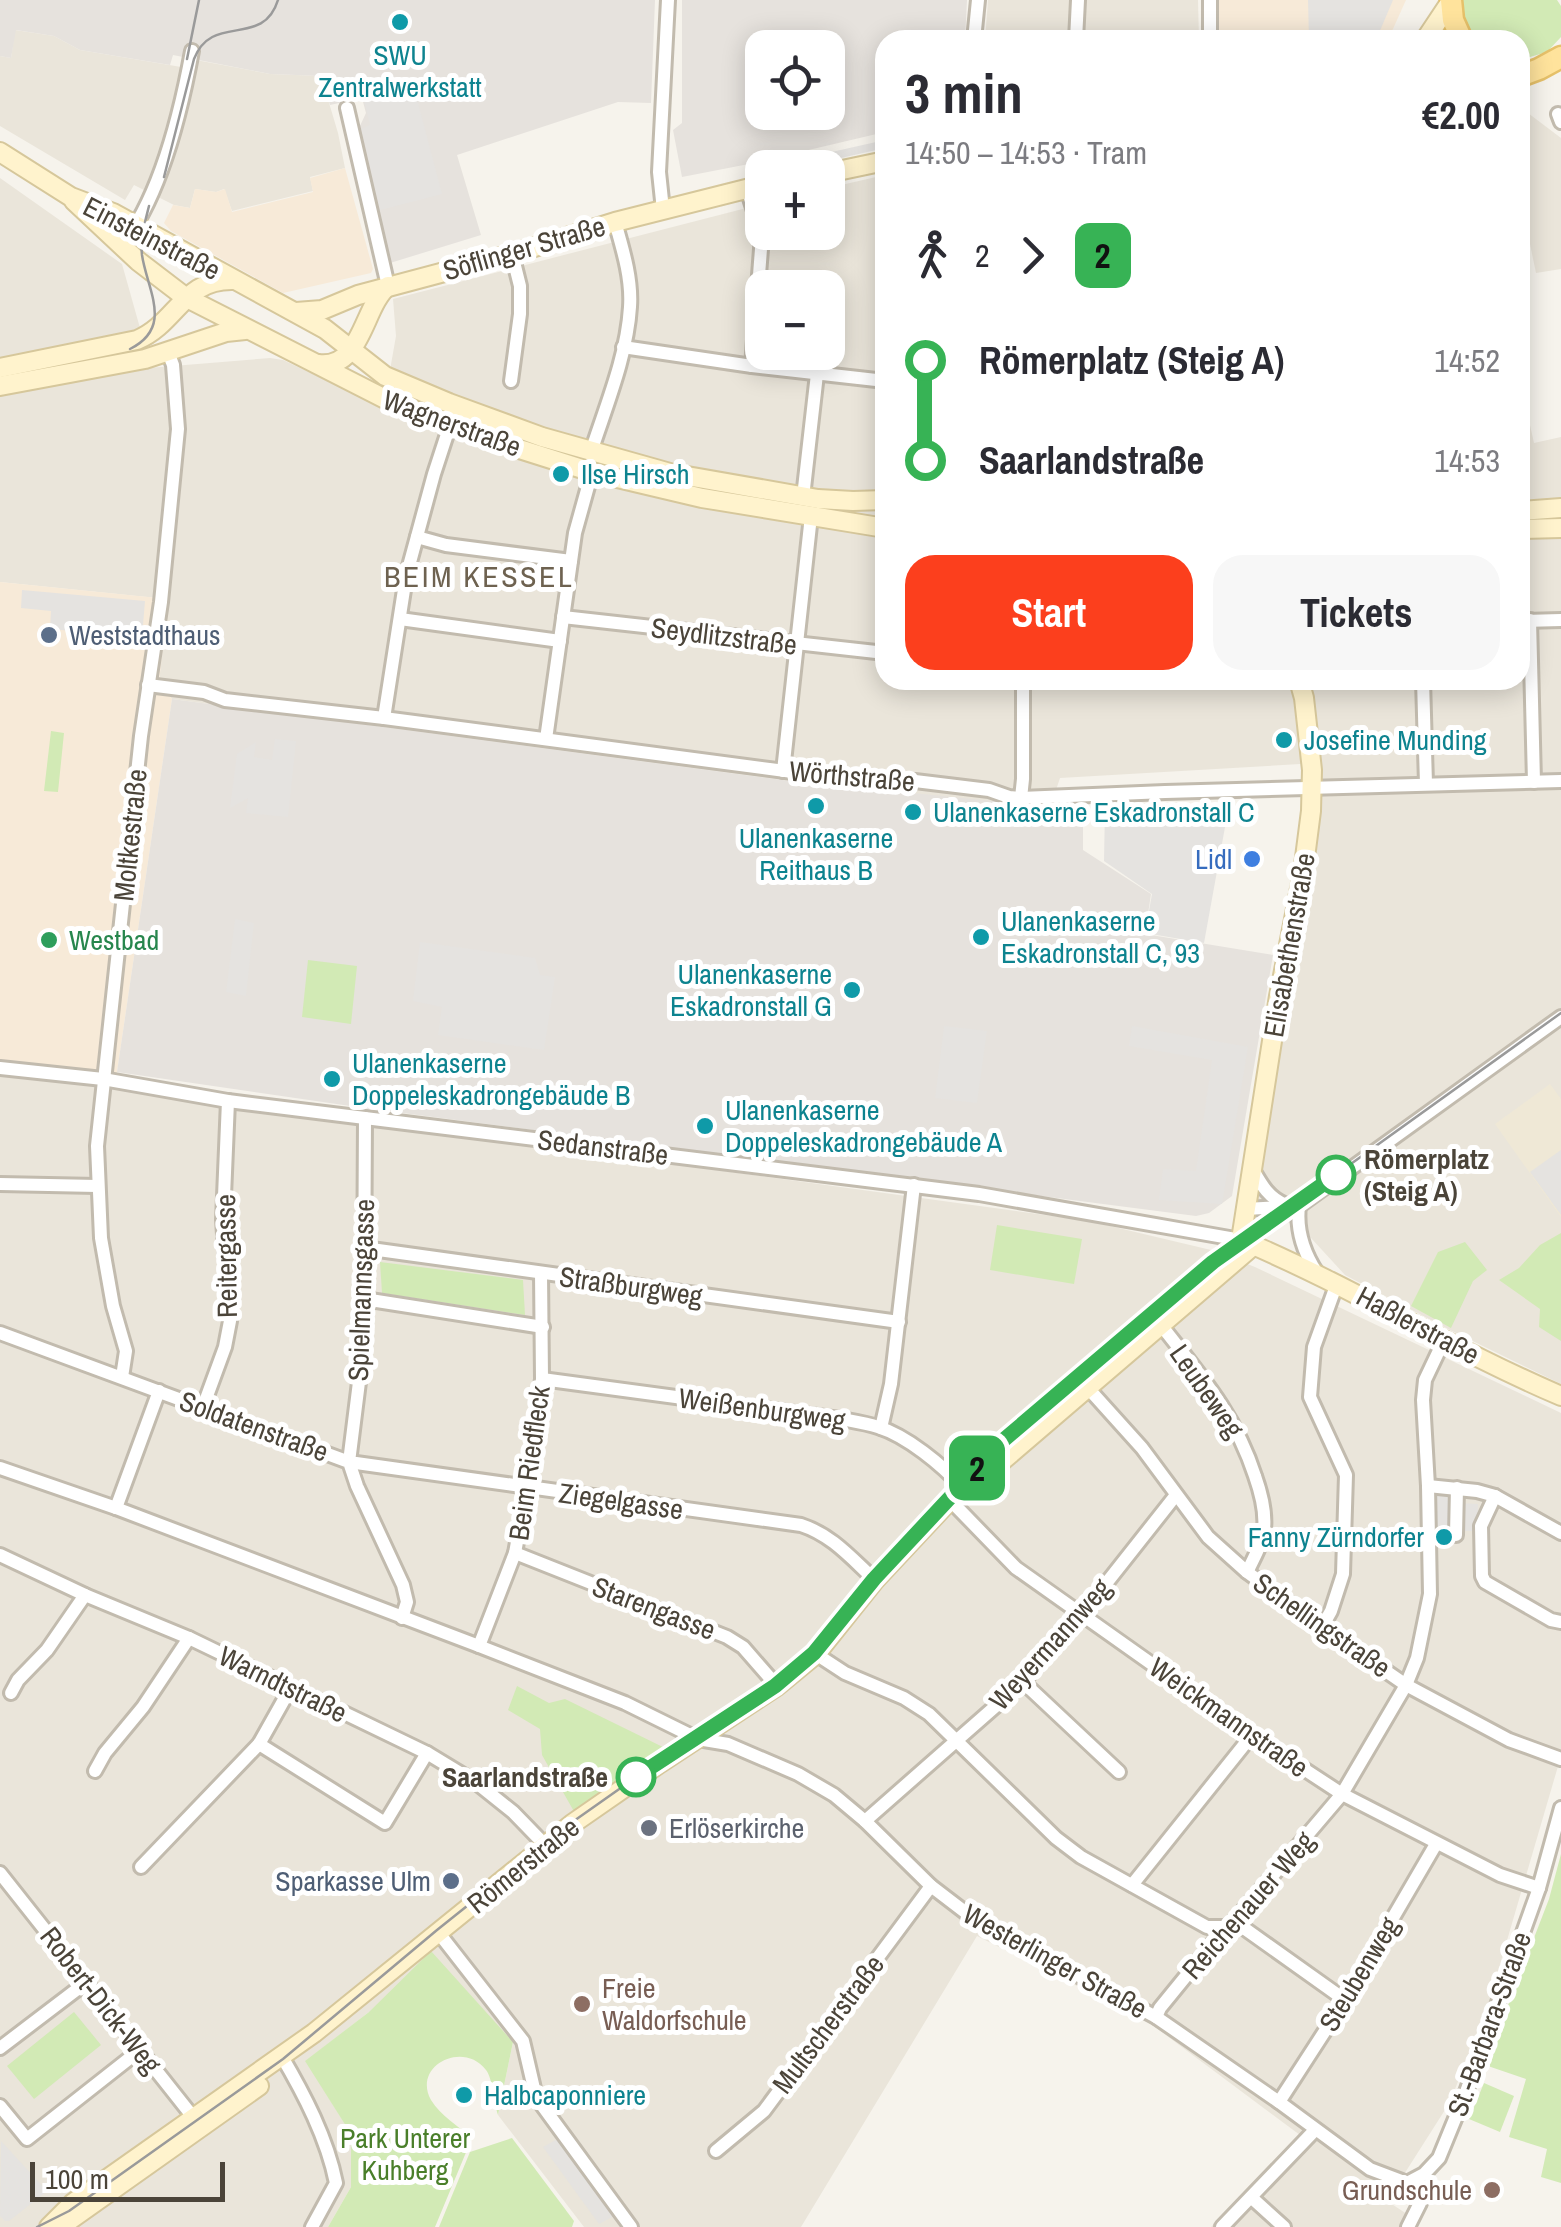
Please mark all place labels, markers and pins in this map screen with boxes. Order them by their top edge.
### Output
marker: SWU Zentralwerkstatt [389,11,411,33]
place label: SWU Zentralwerkstatt [318,36,482,106]
place label: Ilse Hirsch [581,455,689,493]
marker: Ilse Hirsch [550,463,572,485]
place label: Weststadthaus [69,616,220,654]
marker: Weststadthaus [38,624,60,646]
place label: Josefine Munding [1304,721,1487,759]
marker: Josefine Munding [1273,729,1295,751]
place label: Ulanenkaserne Eskadronstall C [933,793,1255,831]
marker: Ulanenkaserne Reithaus B [805,795,827,817]
marker: Ulanenkaserne Eskadronstall C [902,801,924,823]
place label: Ulanenkaserne Reithaus B [739,819,893,889]
place label: Lidl [1195,840,1232,878]
marker: Lidl [1241,848,1263,870]
place label: Ulanenkaserne Eskadronstall C, 93 [1001,902,1200,972]
place label: Westbad [69,921,159,959]
marker: Ulanenkaserne Eskadronstall C, 93 [970,926,992,948]
marker: Westbad [38,929,60,951]
place label: Ulanenkaserne Eskadronstall G [670,955,832,1025]
marker: Ulanenkaserne Eskadronstall G [841,979,863,1001]
place label: Ulanenkaserne Doppeleskadrongebäude B [352,1044,630,1114]
marker: Ulanenkaserne Doppeleskadrongebäude B [321,1068,343,1090]
place label: Ulanenkaserne Doppeleskadrongebäude A [725,1091,1003,1161]
marker: Ulanenkaserne Doppeleskadrongebäude A [694,1115,716,1137]
place label: Römerplatz (Steig A) [1364,1140,1489,1210]
marker: Römerplatz (Steig A) [1317,1156,1355,1194]
place label: Fanny Zürndorfer [1248,1518,1424,1556]
marker: Fanny Zürndorfer [1433,1526,1455,1548]
place label: Saarlandstraße [442,1758,608,1796]
marker: Saarlandstraße [617,1758,655,1796]
place label: Erlöserkirche [669,1809,804,1847]
marker: Erlöserkirche [638,1817,660,1839]
place label: Sparkasse Ulm [275,1862,431,1900]
marker: Sparkasse Ulm [440,1870,462,1892]
place label: Freie Waldorfschule [602,1969,747,2039]
marker: Freie Waldorfschule [571,1993,593,2015]
place label: Halbcaponniere [484,2076,646,2114]
marker: Halbcaponniere [453,2084,475,2106]
place label: Grundschule [1342,2171,1472,2209]
marker: Grundschule [1481,2179,1503,2201]

